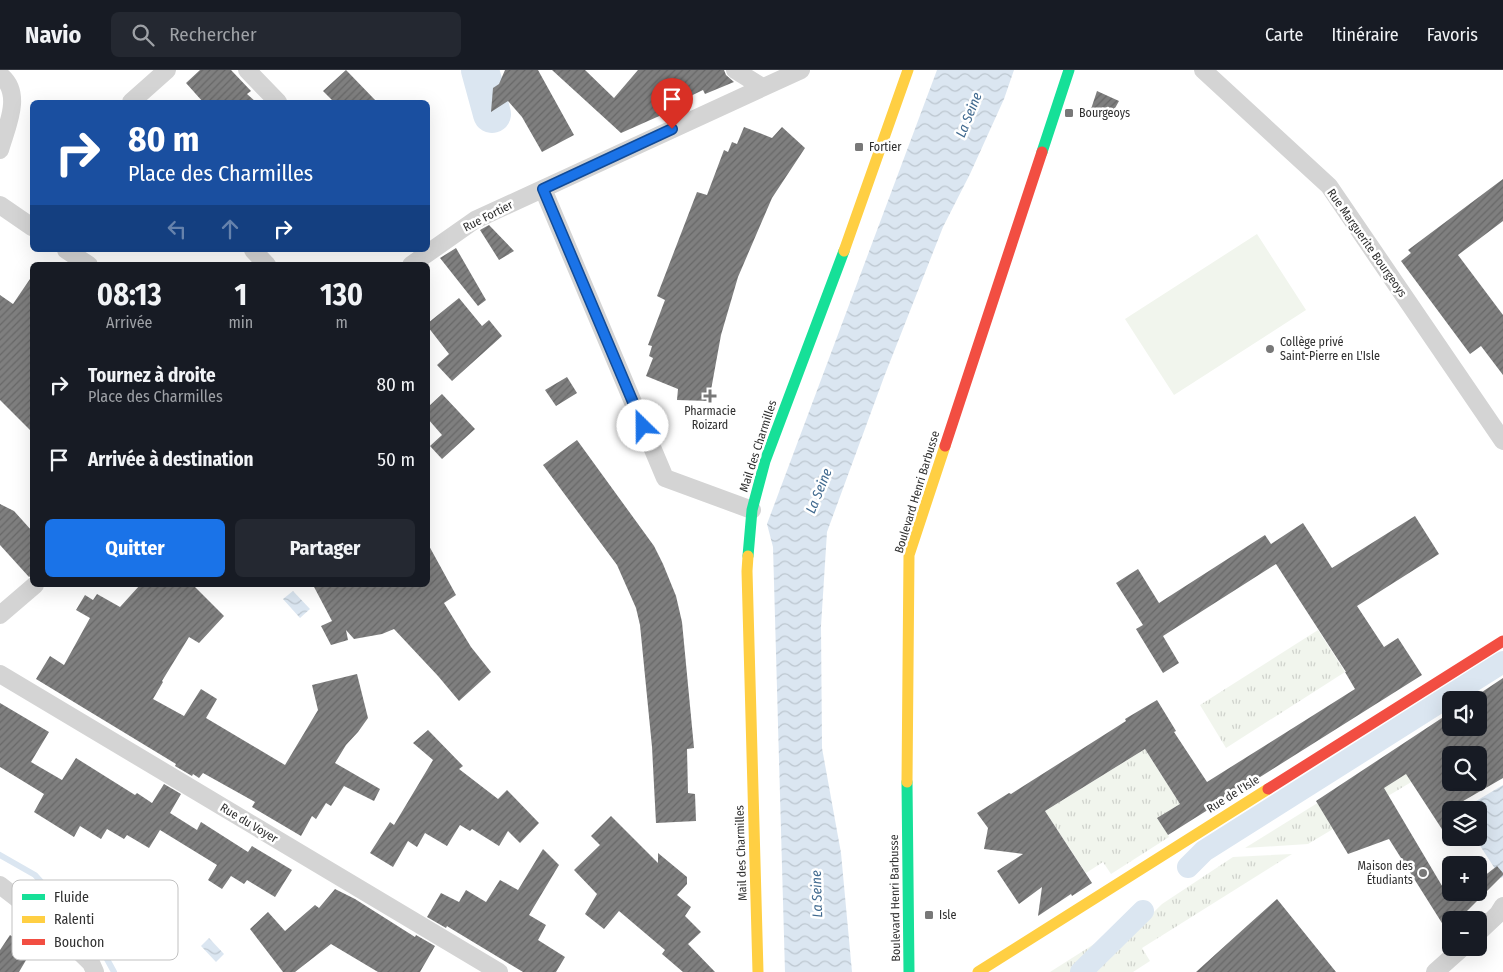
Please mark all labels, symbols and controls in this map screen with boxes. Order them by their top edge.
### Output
search box [111,12,461,57]
text: Navio [25,21,81,49]
icon: search [129,21,157,49]
text: Rechercher [169,23,257,46]
text: Carte [1265,24,1303,46]
text: Itinéraire [1331,24,1399,46]
text: Favoris [1427,24,1478,46]
pin [651,78,693,129]
icon: arrive [658,85,686,113]
water label: La Seine [952,90,986,140]
place label: Bourgeoys [1079,106,1130,120]
marker: Bourgeoys [1063,107,1075,119]
text: 80 m [128,118,200,160]
icon: right [45,120,110,185]
place label: Fortier [869,140,902,154]
marker: Fortier [853,141,865,153]
text: Place des Charmilles [128,160,313,187]
street label: Rue Marguerite Bourgeoys [1324,186,1410,300]
street label: Rue Fortier [461,197,516,234]
icon: left [163,215,191,243]
icon: ahead [216,215,244,243]
icon: right [269,215,297,243]
text: 08:13 [97,277,162,313]
text: 1 [234,277,247,313]
text: 130 [320,277,363,313]
text: Arrivée [106,313,152,332]
text: min [228,313,253,332]
text: m [335,313,348,332]
place label: Collège privé Saint-Pierre en L'Isle [1280,335,1380,363]
marker: Collège privé Saint-Pierre en L'Isle [1264,343,1276,355]
text: Tournez à droite [88,364,216,387]
icon: right [45,371,73,399]
text: 80 m [377,373,415,396]
text: Place des Charmilles [88,387,223,406]
marker: Pharmacie Roizard [704,390,716,402]
street label: Mail des Charmilles [737,398,779,494]
position arrow [616,399,668,451]
place label: Pharmacie Roizard [684,404,736,432]
street label: Boulevard Henri Barbusse [892,429,942,555]
icon: arrive [45,446,73,474]
text: Arrivée à destination [88,448,254,471]
text: 50 m [377,448,415,471]
water label: La Seine [802,466,836,516]
button: Quitter [45,519,225,577]
button: Partager [235,519,415,577]
map controls [1442,691,1487,956]
button: sound [1442,691,1487,736]
button: search [1442,746,1487,791]
street label: Rue de l'Isle [1204,772,1262,816]
street label: Rue du Voyer [218,800,281,846]
button: layers [1442,801,1487,846]
street label: Mail des Charmilles [732,805,750,901]
street label: Boulevard Henri Barbusse [887,834,903,962]
button: + [1442,856,1487,901]
place label: Maison des Étudiants [1357,859,1413,887]
marker: Maison des Étudiants [1417,867,1429,879]
water label: La Seine [808,870,826,918]
legend [12,880,178,960]
text: Fluide [54,889,89,906]
place label: Isle [939,908,956,922]
marker: Isle [923,909,935,921]
text: Ralenti [54,911,94,928]
button: − [1442,911,1487,956]
text: Bouchon [54,934,104,951]

